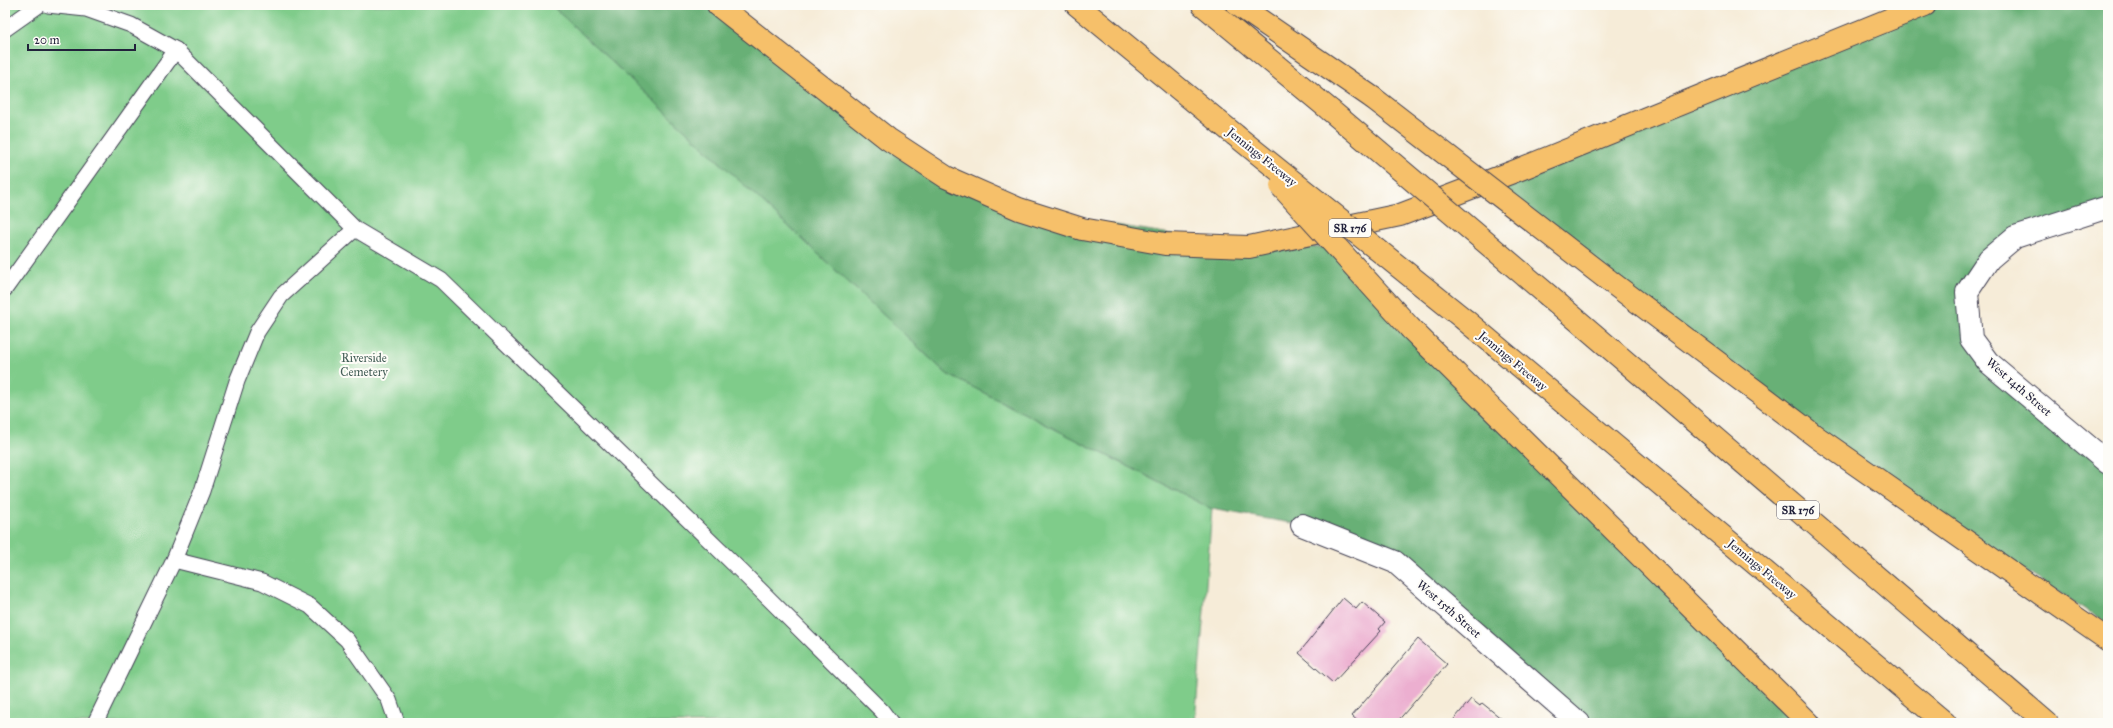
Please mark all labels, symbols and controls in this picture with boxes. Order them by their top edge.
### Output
scale bar [28,26,135,52]
text: 20 m [34,33,60,47]
street label: Jennings Freeway [1222,123,1300,190]
road number: SR 176 [1329,219,1371,237]
street label: Jennings Freeway [1474,327,1550,395]
park label: Riverside Cemetery [340,351,388,379]
street label: West 14th Street [1984,355,2055,420]
road number: SR 176 [1777,501,1819,519]
street label: Jennings Freeway [1723,535,1799,603]
street label: West 15th Street [1414,577,1485,641]

